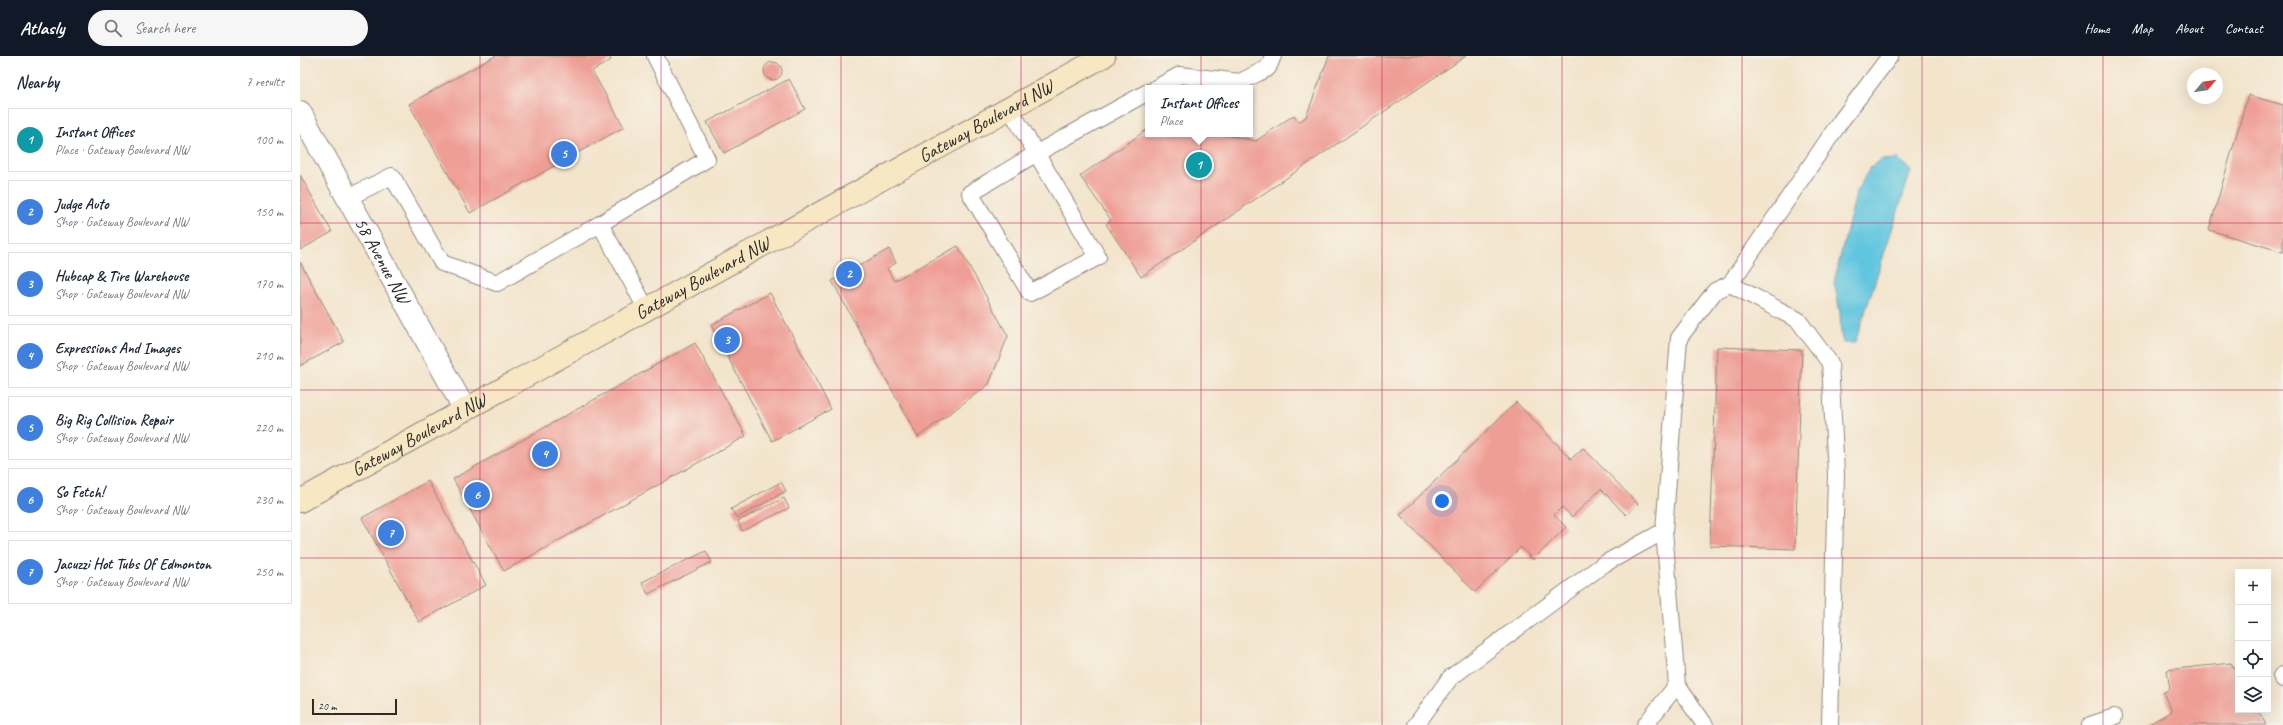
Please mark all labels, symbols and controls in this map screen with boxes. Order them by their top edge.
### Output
search box [88,10,368,46]
text: Atlasly [20,16,64,40]
icon: search [102,17,124,39]
text: Search here [134,19,195,38]
text: Home [2084,20,2110,37]
text: Map [2132,20,2153,37]
text: About [2175,20,2203,37]
text: Contact [2225,20,2263,37]
north arrow [2187,68,2223,104]
text: Nearby [16,72,59,93]
street label: Gateway Boulevard NW [914,73,1060,168]
text: 7 results [246,74,284,90]
popup [1145,85,1253,137]
text: Instant Offices [1160,94,1238,113]
text: Place [1160,113,1183,129]
text: Instant Offices [55,123,134,142]
text: 1 [27,132,33,148]
text: 100 m [255,132,283,148]
pin: 5 [551,139,577,169]
text: Place · Gateway Boulevard NW [55,142,189,158]
pin: 1 [1186,150,1212,180]
text: Judge Auto [55,195,109,214]
text: 2 [27,204,33,220]
text: 150 m [255,204,283,220]
street label: 58 Avenue NW [349,213,417,310]
text: Shop · Gateway Boulevard NW [55,214,189,230]
street label: Gateway Boulevard NW [631,230,776,325]
pin: 2 [836,259,862,289]
text: Hubcap & Tire Warehouse [55,267,188,286]
text: 3 [27,276,33,292]
text: 170 m [255,276,283,292]
text: Shop · Gateway Boulevard NW [55,286,189,302]
pin: 3 [714,325,740,355]
text: Expressions And Images [55,339,180,358]
text: 4 [27,348,33,364]
text: 210 m [255,348,283,364]
text: Shop · Gateway Boulevard NW [55,358,189,374]
street label: Gateway Boulevard NW [347,387,493,482]
text: Big Rig Collision Repair [55,411,173,430]
text: 5 [27,420,33,436]
text: 220 m [255,420,283,436]
text: Shop · Gateway Boulevard NW [55,430,189,446]
pin: 4 [532,439,558,469]
pin: 6 [464,480,490,510]
text: So Fetch! [55,483,104,502]
your location [1432,491,1452,511]
text: 6 [27,492,33,508]
text: 230 m [255,492,283,508]
text: Shop · Gateway Boulevard NW [55,502,189,518]
pin: 7 [378,518,404,548]
text: Jacuzzi Hot Tubs Of Edmonton [55,555,211,574]
text: 7 [27,564,33,580]
text: 250 m [255,564,283,580]
map controls [2235,569,2271,713]
button: + [2235,569,2271,605]
text: Shop · Gateway Boulevard NW [55,574,189,590]
button: − [2235,605,2271,641]
button: locate [2235,641,2271,677]
button: layers [2235,677,2271,713]
scale bar [312,697,397,716]
text: 20 m [318,699,337,713]

